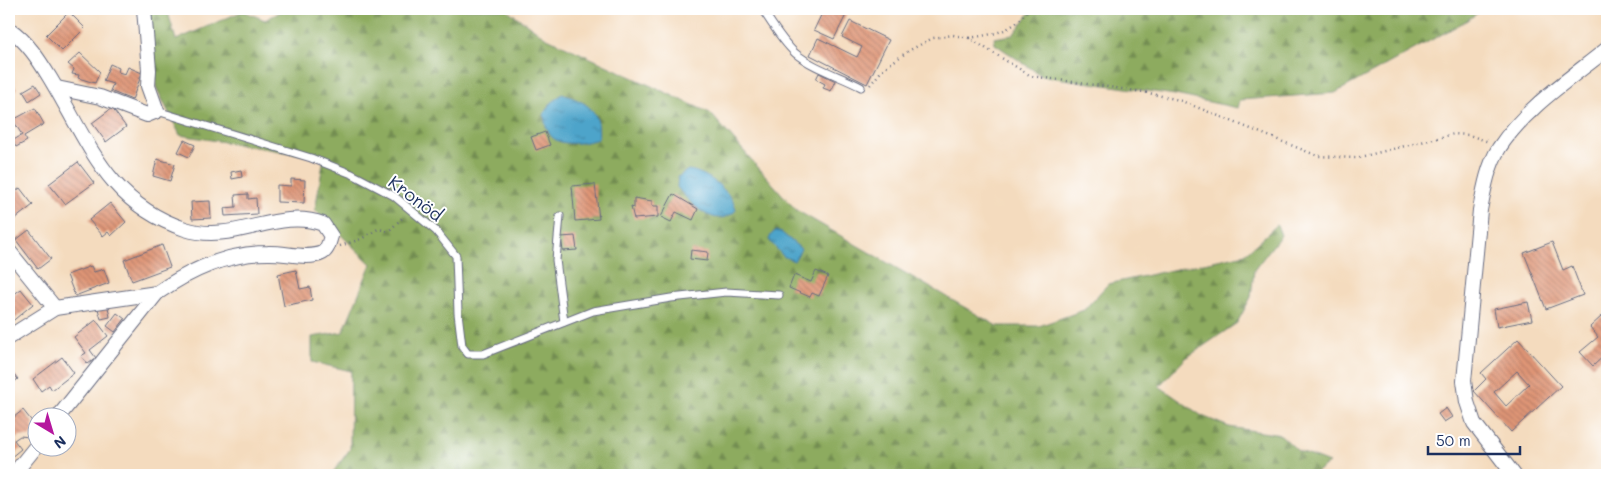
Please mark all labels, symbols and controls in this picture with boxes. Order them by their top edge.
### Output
street label: Kronöd [384,170,448,226]
north arrow [28,406,78,456]
scale bar [1428,424,1521,456]
text: 50 m [1436,430,1471,450]
text: N [50,432,70,453]

